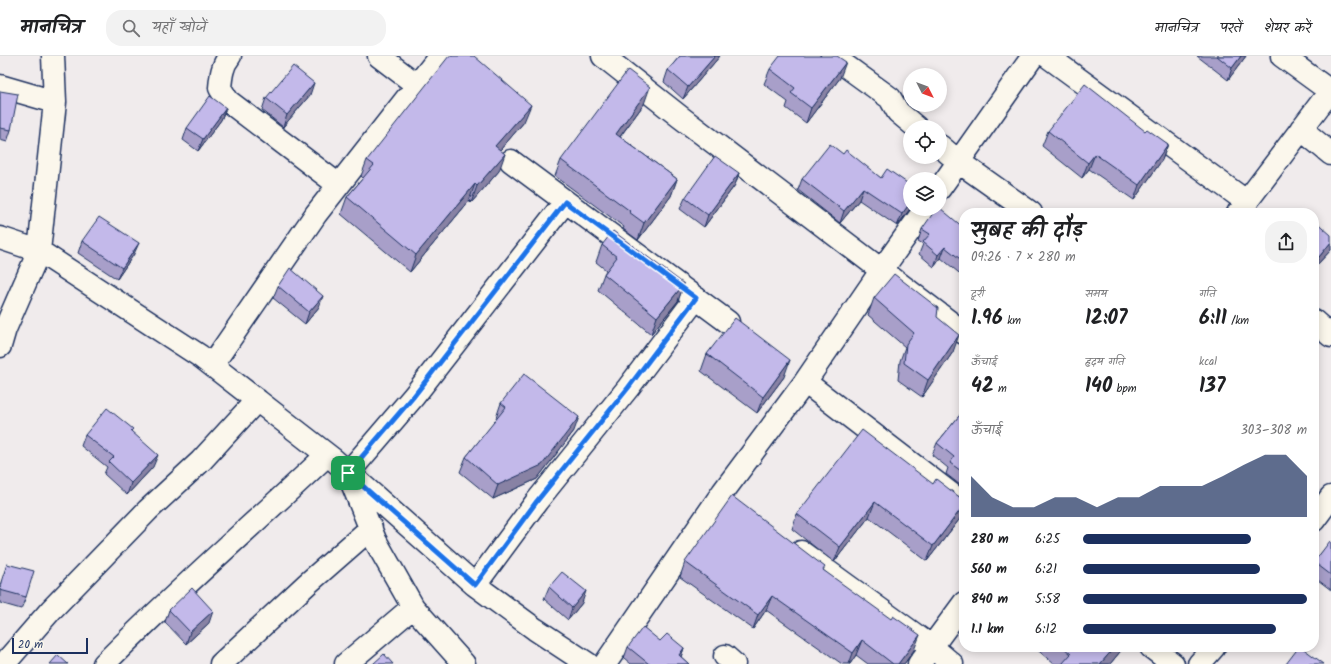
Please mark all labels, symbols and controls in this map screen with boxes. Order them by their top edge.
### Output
search box [106,10,386,46]
text: मानचित्र [20,13,82,43]
text: यहाँ खोजें [152,16,206,40]
icon: search [120,17,142,39]
text: मानचित्र [1155,17,1198,39]
text: परतें [1220,17,1242,39]
text: शेयर करें [1264,17,1311,39]
north arrow [903,68,947,112]
map controls [903,68,947,216]
button: locate [903,120,947,164]
button: layers [903,172,947,216]
text: सुबह की दौड़ [971,214,1083,249]
button: share [1265,221,1307,263]
text: 09:26 · 7 × 280 m [971,247,1076,268]
text: दूरी [971,285,984,303]
text: समय [1085,285,1107,303]
text: गति [1199,285,1215,303]
text: 1.96 [971,303,1003,335]
text: 12:07 [1085,303,1127,335]
text: 6:11 [1199,303,1227,335]
text: km [1003,312,1021,330]
text: /km [1227,312,1249,330]
text: ऊँचाई [971,353,997,371]
text: हृदय गति [1085,353,1124,371]
text: kcal [1199,353,1217,371]
text: 42 [971,371,994,403]
text: 140 [1085,371,1112,403]
text: 137 [1199,371,1225,403]
text: m [994,380,1007,398]
text: bpm [1112,380,1136,398]
text: ऊँचाई [971,420,1002,441]
text: 303–308 m [1240,420,1307,441]
pin [331,456,365,490]
icon: arrive [337,462,359,484]
text: 280 m [971,529,1009,550]
text: 6:25 [1035,529,1060,550]
text: 560 m [971,559,1007,580]
text: 6:21 [1035,559,1057,580]
text: 840 m [971,589,1008,610]
text: 5:58 [1035,589,1060,610]
text: 1.1 km [971,619,1004,640]
text: 6:12 [1035,619,1057,640]
scale bar [12,636,88,655]
text: 20 m [18,636,43,654]

